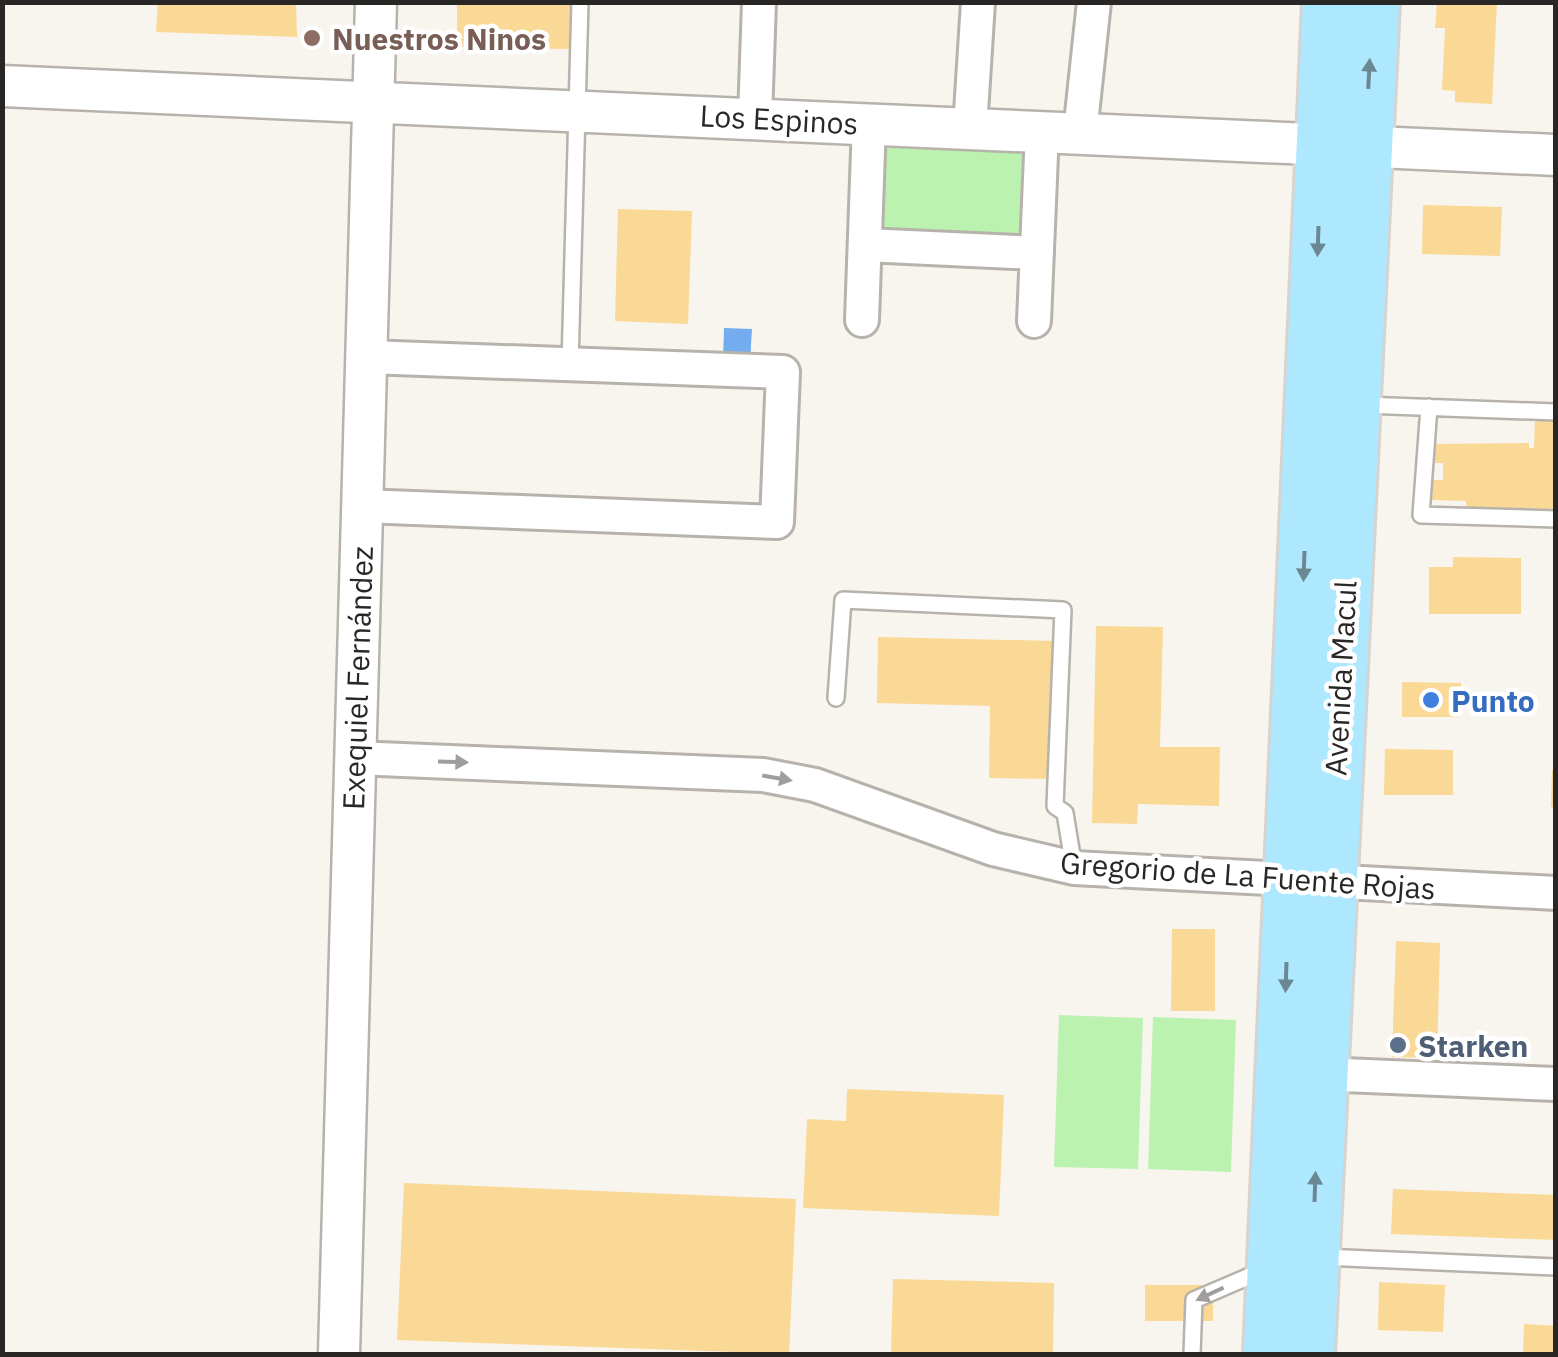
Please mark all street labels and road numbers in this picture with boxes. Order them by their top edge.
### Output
street label: Los Espinos [699,95,859,143]
street label: Exequiel Fernández [333,546,381,810]
street label: Avenida Macul [1315,579,1365,777]
street label: Gregorio de La Fuente Rojas [1059,842,1437,908]

